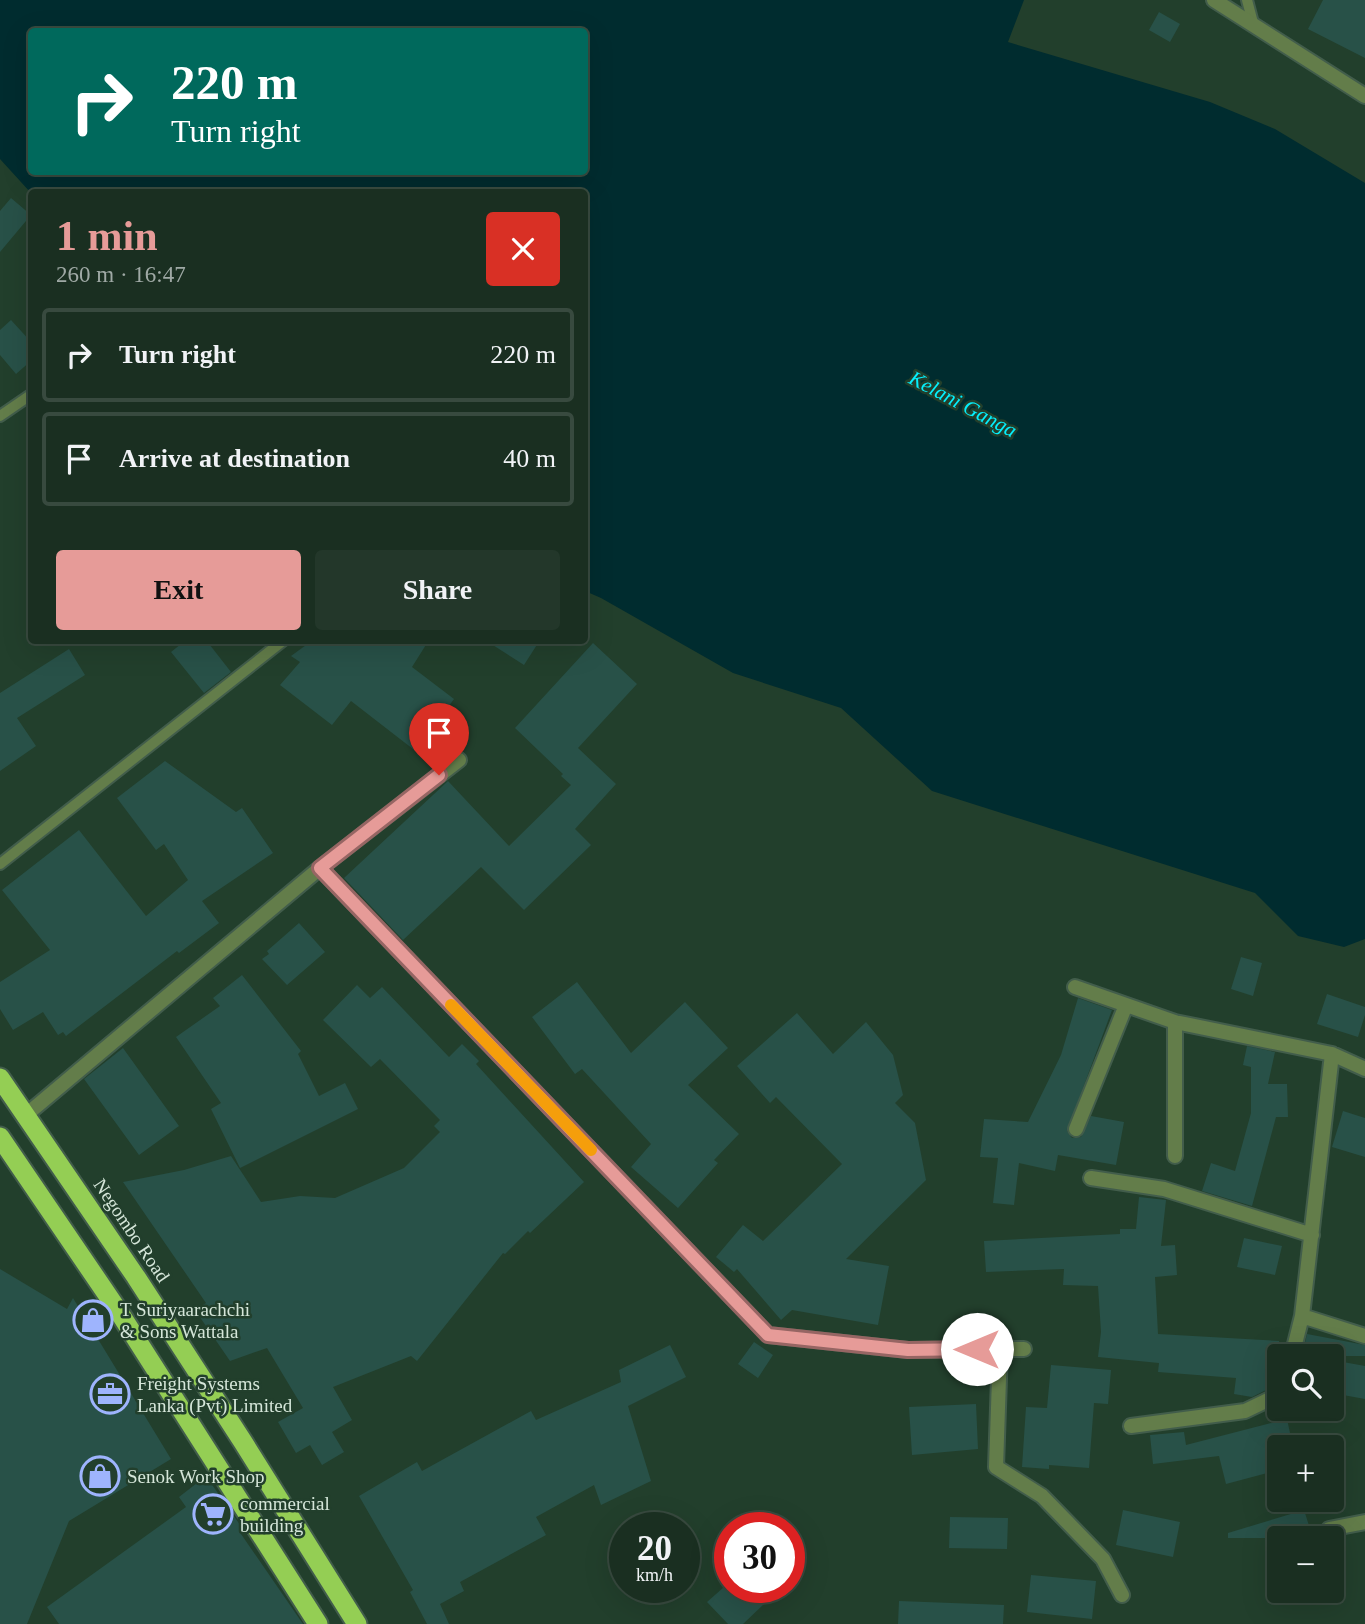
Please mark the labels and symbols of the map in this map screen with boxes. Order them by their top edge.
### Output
water label: Kelani Ganga [904,365,1021,442]
pin [409,703,469,775]
street label: Negombo Road [89,1175,174,1286]
shop icon: T Suriyaarachchi & Sons Wattala [72,1299,114,1341]
place label: T Suriyaarachchi & Sons Wattala [120,1299,250,1342]
position arrow [940,1312,1014,1386]
office icon: Freight Systems Lanka (Pvt) Limited [89,1373,131,1415]
place label: Freight Systems Lanka (Pvt) Limited [137,1373,293,1417]
shop icon: Senok Work Shop [79,1455,121,1497]
place label: Senok Work Shop [127,1466,264,1487]
supermarket icon: commercial building [192,1493,234,1535]
place label: commercial building [240,1493,330,1536]
speed limit sign: 30 [714,1512,805,1603]

